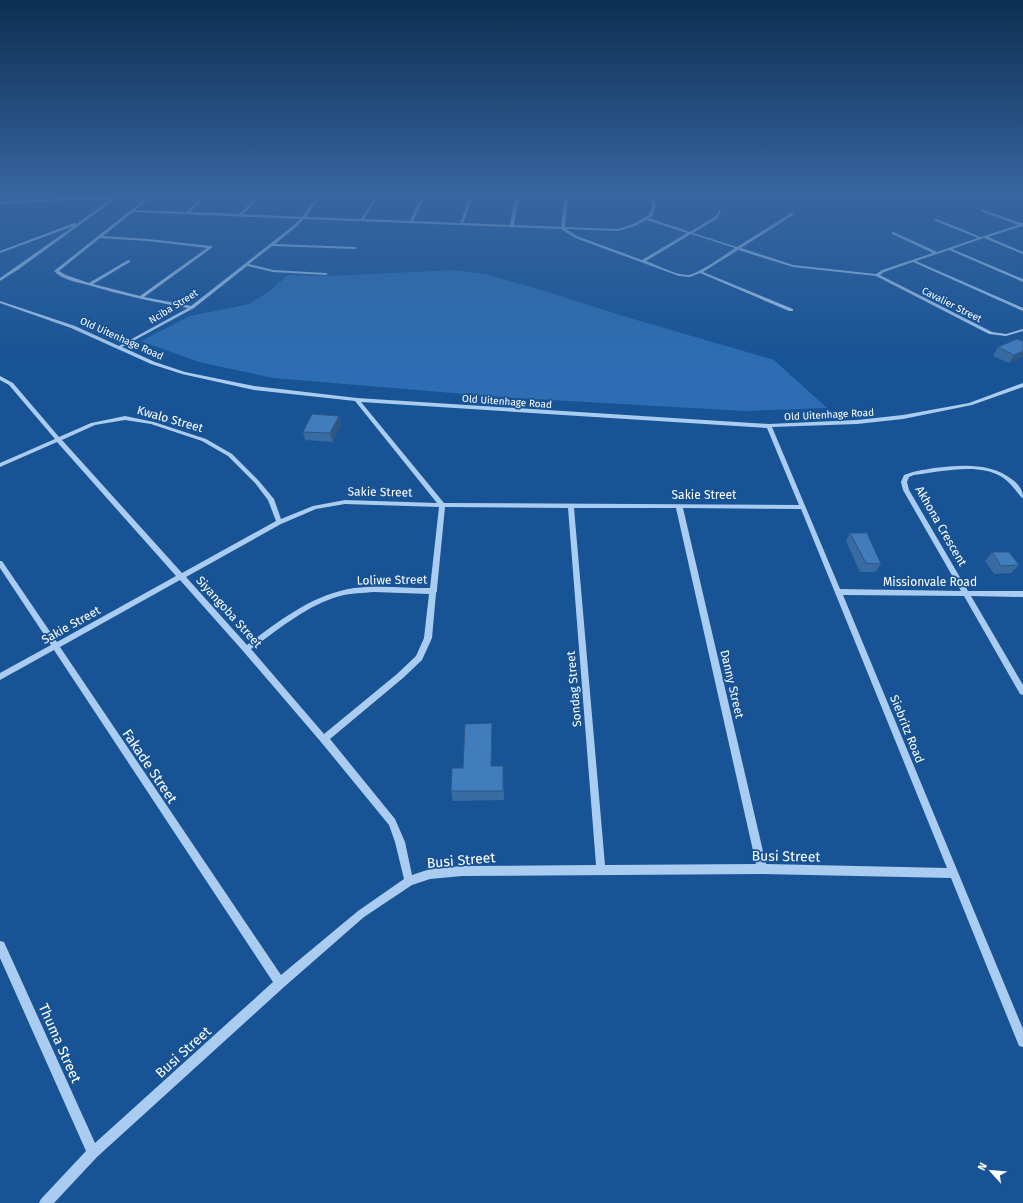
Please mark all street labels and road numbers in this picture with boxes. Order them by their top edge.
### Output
street label: Cavalier Street [920,285,984,325]
street label: Nciba Street [147,287,201,327]
street label: Old Uitenhage Road [78,315,165,363]
street label: Old Uitenhage Road [462,393,552,411]
street label: Kwalo Street [135,403,205,435]
street label: Old Uitenhage Road [784,407,874,423]
street label: Akhona Crescent [912,483,970,569]
street label: Sakie Street [347,484,413,500]
street label: Sakie Street [672,488,737,502]
street label: Loliwe Street [357,572,428,588]
street label: Siyangoba Street [193,573,265,651]
street label: Missionvale Road [883,575,977,589]
street label: Sakie Street [39,603,103,647]
street label: Danny Street [717,648,747,720]
street label: Sondag Street [564,650,584,728]
street label: Siebritz Road [887,693,927,765]
street label: Fakade Street [119,726,181,807]
street label: Busi Street [751,847,821,866]
street label: Busi Street [426,849,497,872]
street label: Thuma Street [35,1001,85,1086]
street label: Busi Street [152,1022,215,1082]

